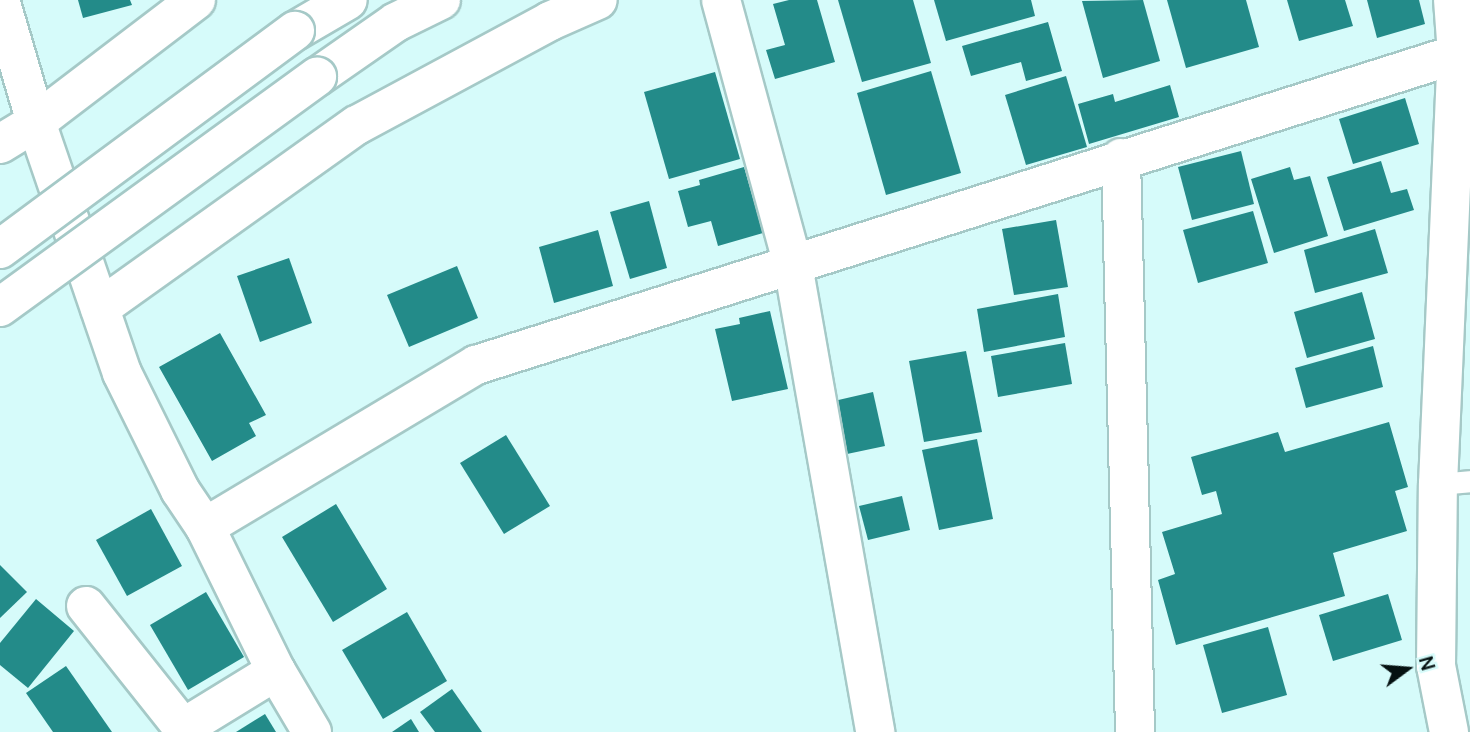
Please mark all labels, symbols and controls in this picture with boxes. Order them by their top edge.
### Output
north arrow [1372,634,1442,704]
text: N [1413,653,1442,673]

